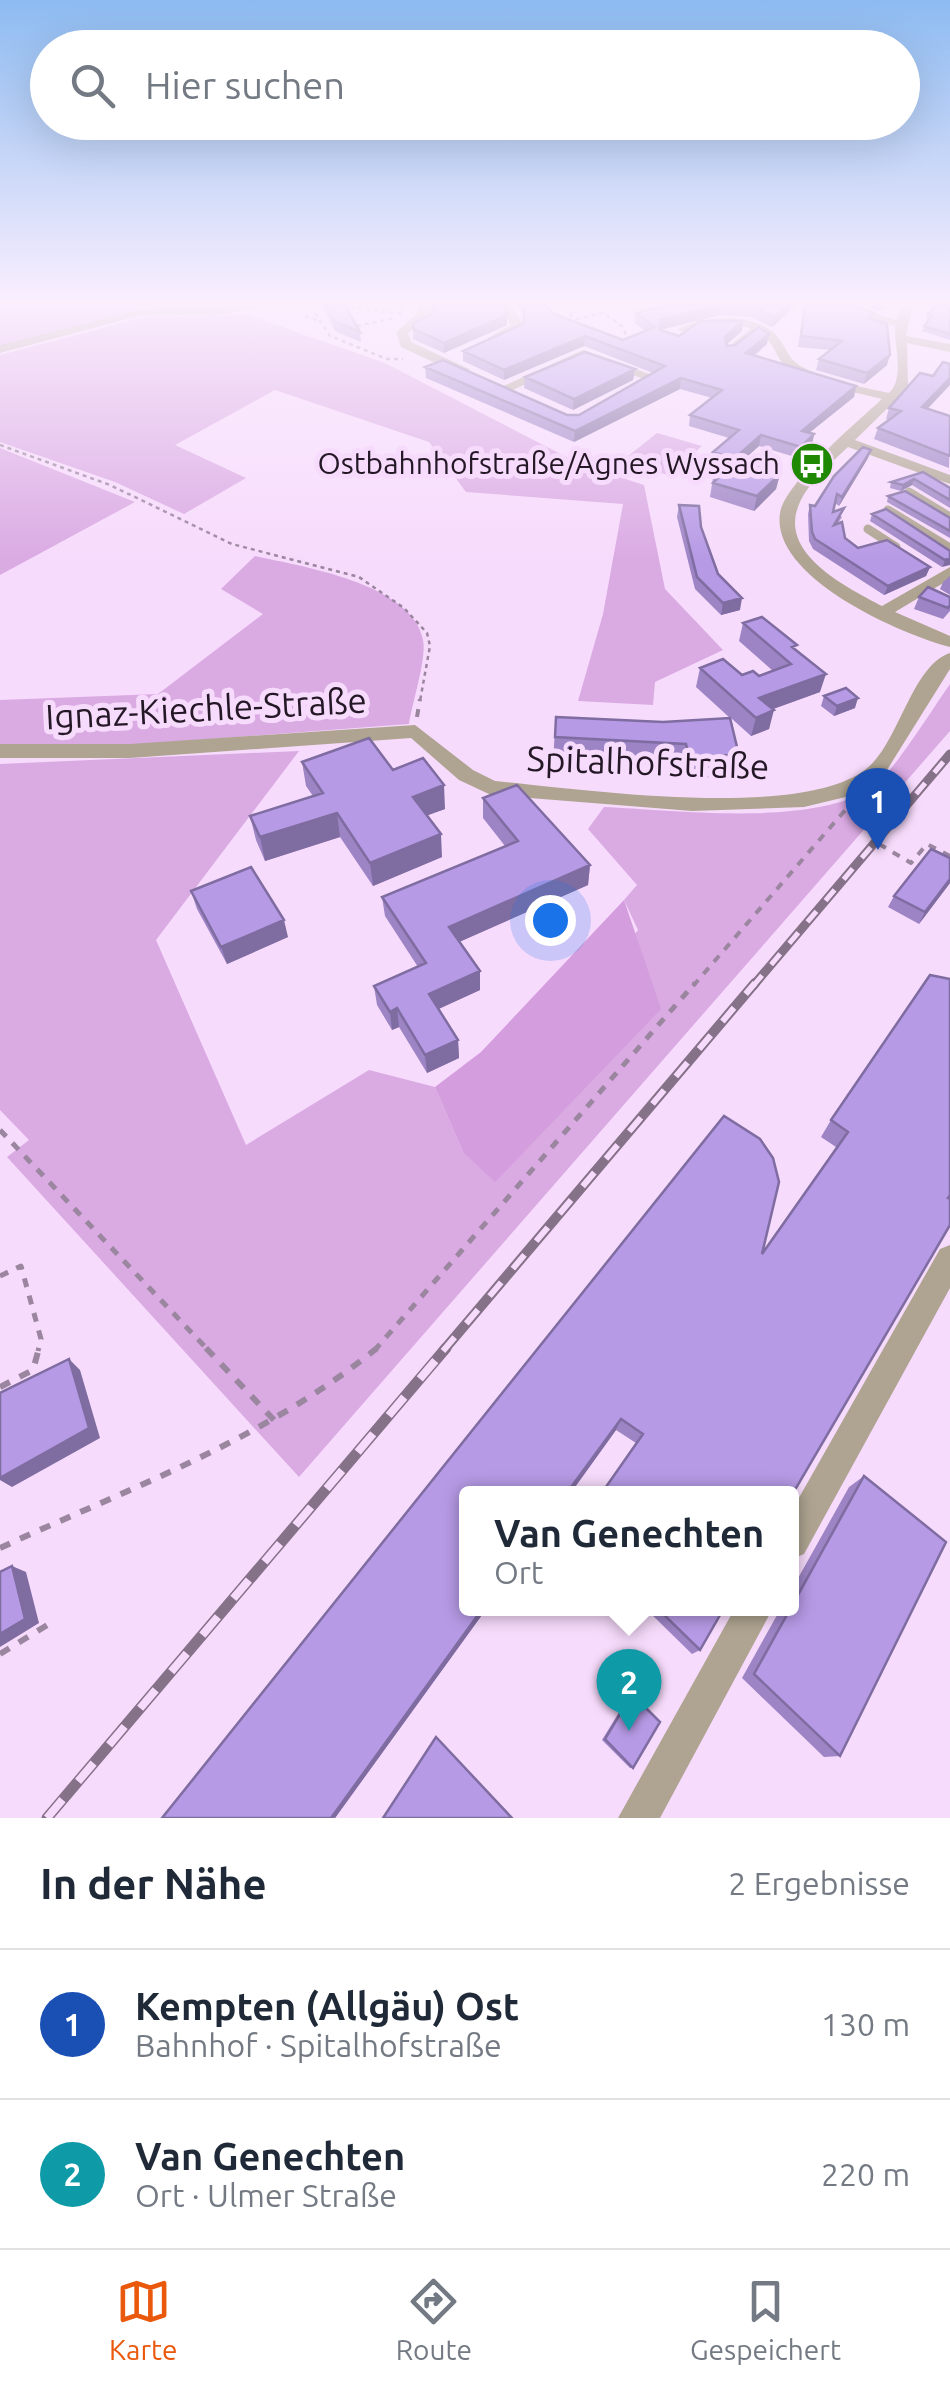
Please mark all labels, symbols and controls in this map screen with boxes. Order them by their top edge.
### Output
search box [30,30,920,140]
icon: search [65,58,120,113]
text: Hier suchen [145,64,345,106]
bus stop icon: Ostbahnhofstraße/Agnes Wyssach [789,441,835,487]
place label: Ostbahnhofstraße/Agnes Wyssach [318,446,780,480]
street label: Ignaz-Kiechle-Straße [44,680,368,736]
street label: Spitalhofstraße [526,738,770,786]
pin: 1 [846,768,910,850]
your location [525,895,576,946]
popup [459,1486,799,1616]
text: Van Genechten [494,1512,764,1554]
text: Ort [494,1554,543,1590]
pin: 2 [596,1648,662,1731]
text: In der Nähe [40,1860,267,1907]
text: 2 Ergebnisse [728,1865,910,1901]
text: Kempten (Allgäu) Ost [135,1985,519,2027]
text: 1 [63,2006,82,2042]
text: 130 m [821,2006,910,2042]
text: Bahnhof · Spitalhofstraße [135,2027,502,2063]
text: Van Genechten [135,2135,405,2177]
text: 2 [63,2156,82,2192]
text: 220 m [821,2156,910,2192]
text: Ort · Ulmer Straße [135,2177,397,2213]
tab: Karte [109,2274,178,2365]
tab: Route [396,2274,472,2365]
tab: Gespeichert [690,2274,841,2365]

